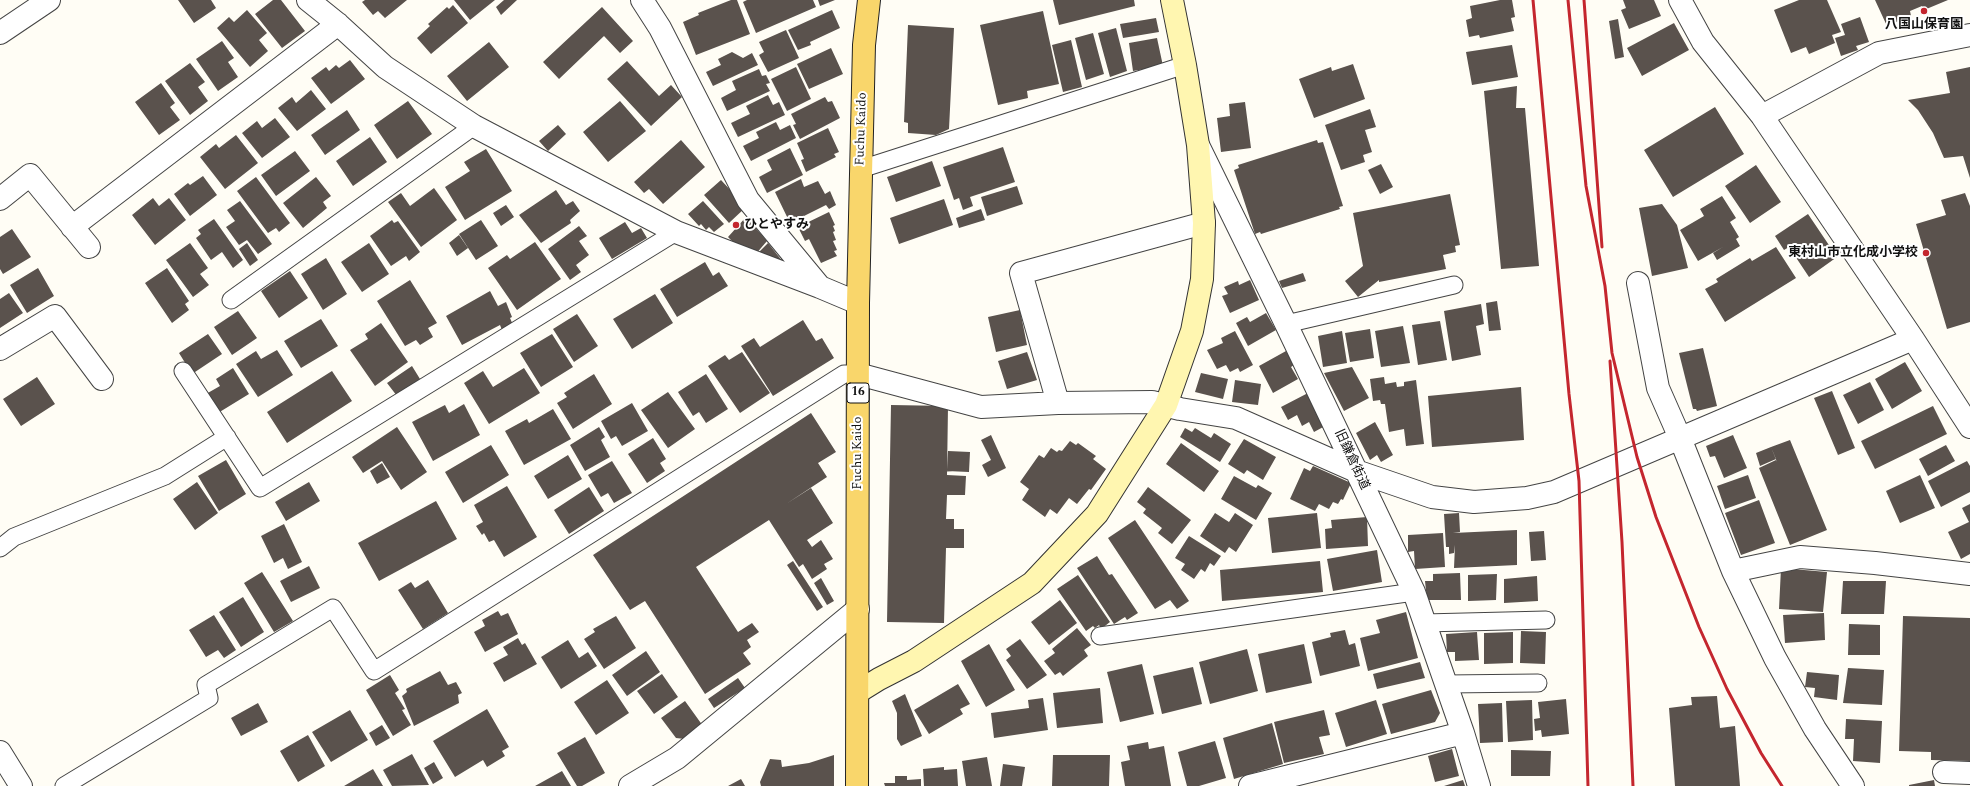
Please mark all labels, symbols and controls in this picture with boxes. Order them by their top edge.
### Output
marker: 八国山保育園 [1919,6,1929,16]
place label: 八国山保育園 [1885,17,1963,33]
street label: Fuchu Kaido [853,92,871,166]
place label: ひとやすみ [744,217,809,233]
marker: ひとやすみ [731,220,741,230]
place label: 東村山市立化成小学校 [1788,245,1918,261]
marker: 東村山市立化成小学校 [1921,248,1931,258]
road number: 16 [847,383,869,403]
street label: Fuchu Kaido [850,416,866,490]
street label: 旧鎌倉街道 [1330,427,1372,493]

